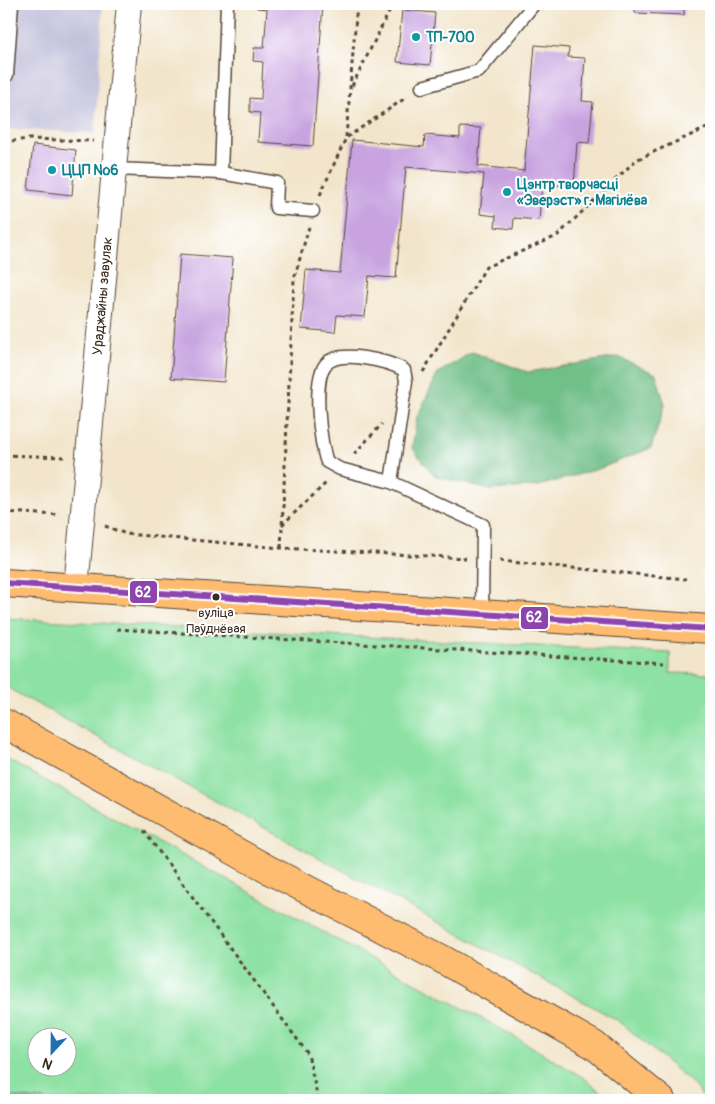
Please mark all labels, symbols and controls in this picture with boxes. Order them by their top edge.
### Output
place label: ТП-700 [425,29,475,46]
marker: ТП-700 [410,31,422,43]
place label: ЦЦП №6 [62,162,118,179]
marker: ЦЦП №6 [46,164,58,176]
place label: Цэнтр творчасці «Эверэст» г. Магілёва [517,176,648,209]
marker: Цэнтр творчасці «Эверэст» г. Магілёва [501,186,513,198]
street label: Ураджайны завулак [89,236,116,356]
line badge: 62 [129,580,158,604]
text: 62 [135,584,151,601]
marker: вуліца Паўднёвая [211,592,221,602]
place label: вуліца Паўднёвая [186,605,246,637]
line badge: 62 [520,606,549,630]
text: 62 [526,609,542,626]
north arrow [28,1026,78,1076]
text: N [40,1054,55,1073]

